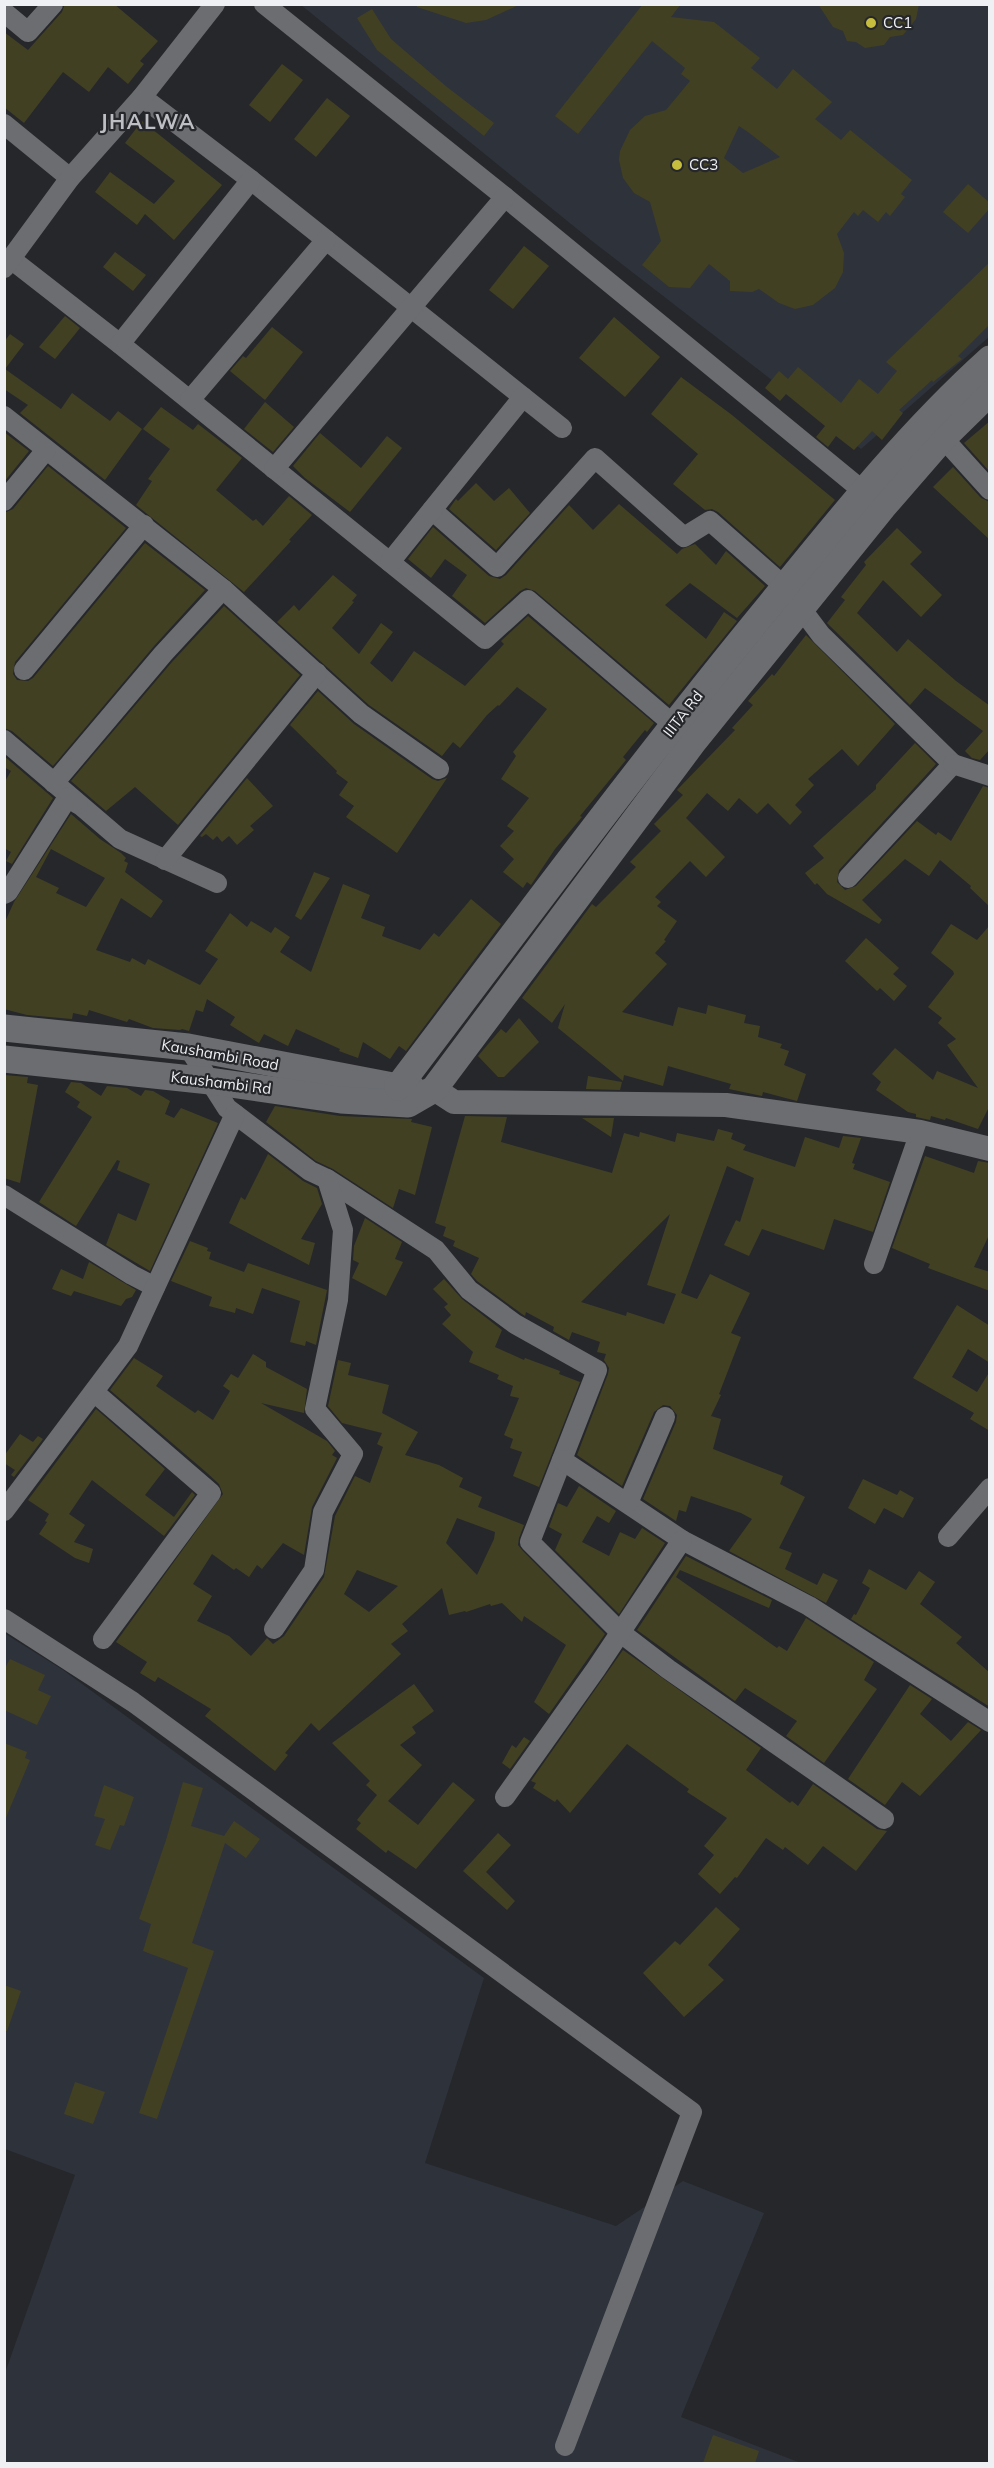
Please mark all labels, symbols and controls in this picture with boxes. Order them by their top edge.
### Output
place label: CC1 [883,13,912,32]
marker: CC1 [864,16,878,30]
district label: JHALWA [100,108,196,134]
place label: CC3 [689,155,718,174]
marker: CC3 [670,158,684,172]
street label: IIITA Rd [659,687,707,741]
street label: Kaushambi Road [160,1035,280,1074]
street label: Kaushambi Rd [170,1067,272,1098]

